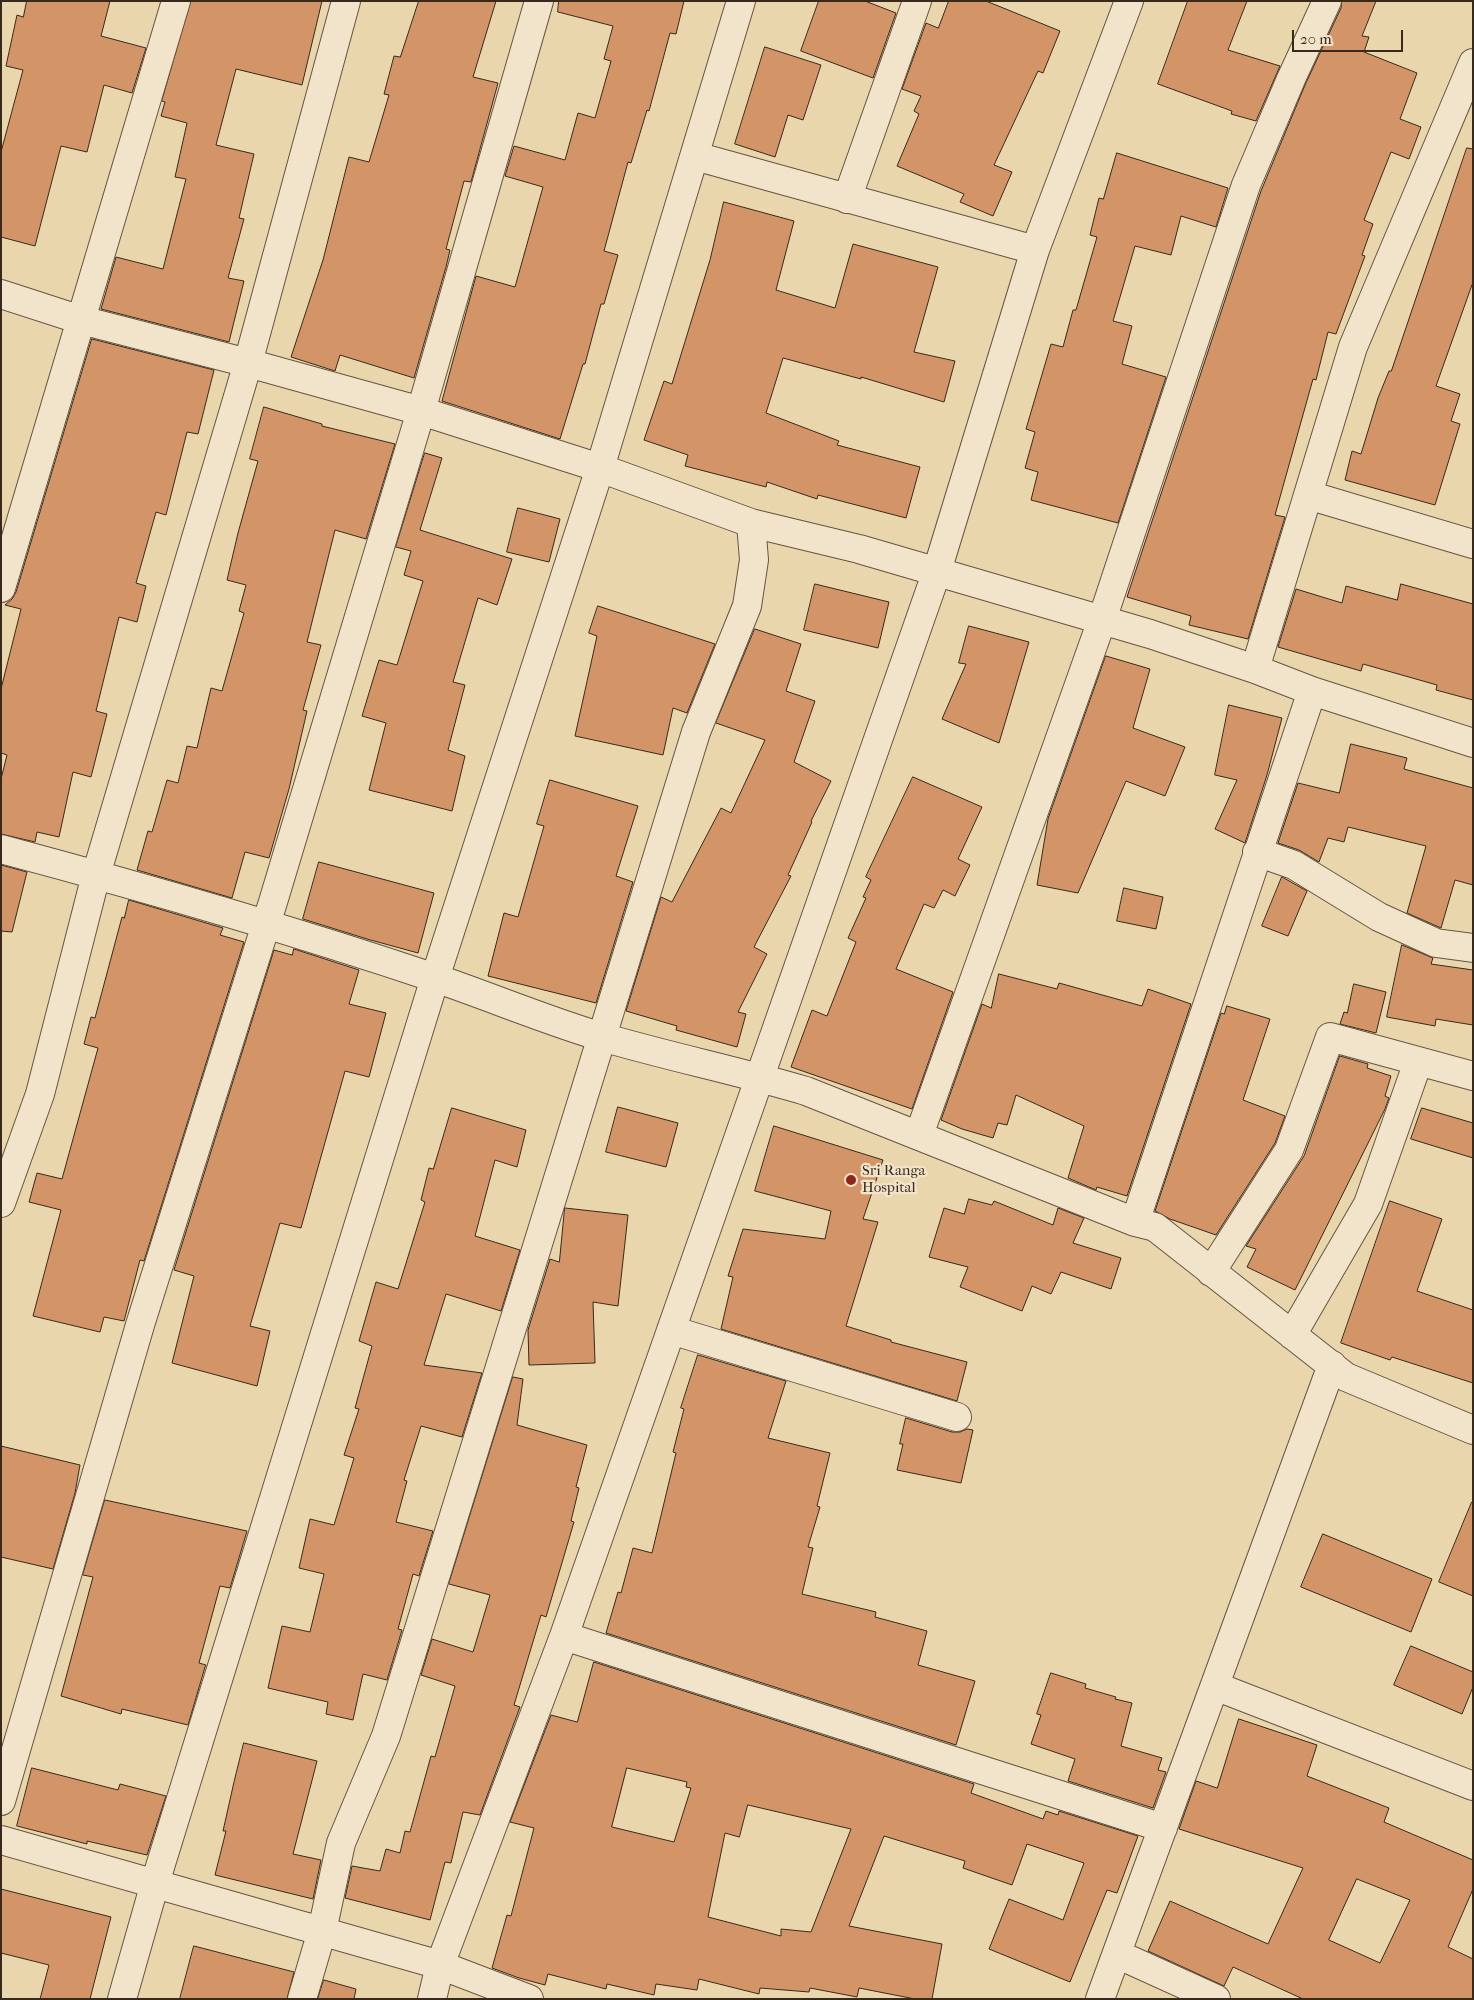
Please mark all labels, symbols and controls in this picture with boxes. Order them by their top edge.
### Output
scale bar [1294,20,1405,52]
text: 20 m [1300,30,1332,48]
place label: Sri Ranga Hospital [862,1162,925,1197]
marker: Sri Ranga Hospital [844,1173,858,1187]

